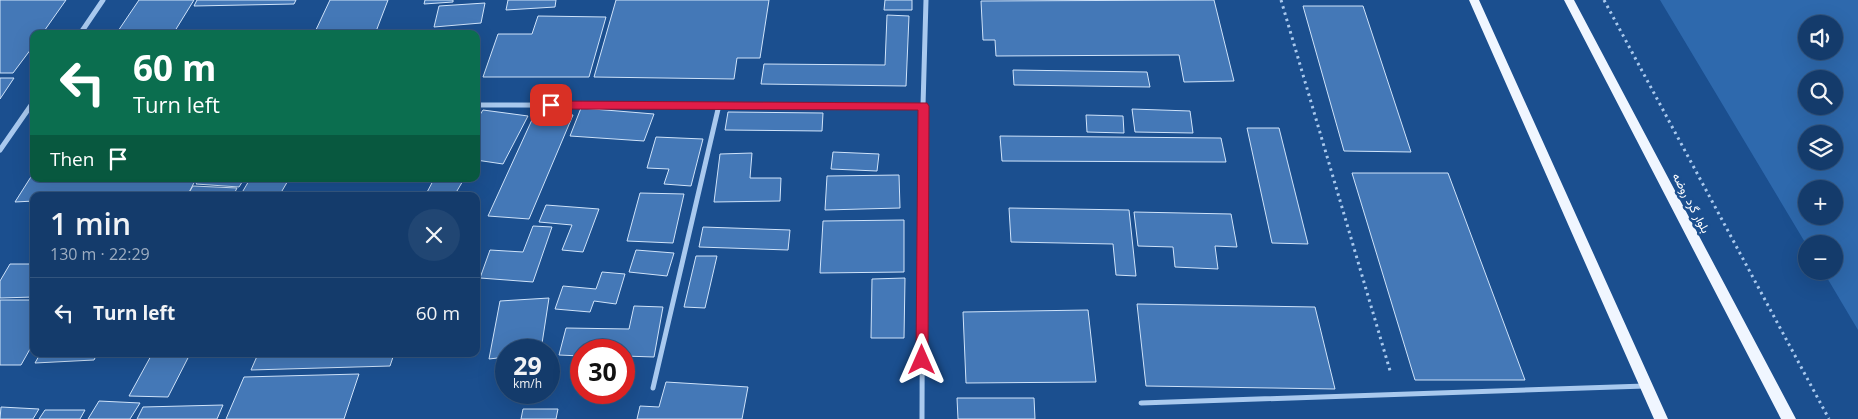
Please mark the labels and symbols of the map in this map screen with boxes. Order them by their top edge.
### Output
pin [530,84,572,126]
street label: بلوار گرد روضه [1668,170,1714,236]
position arrow [895,333,947,385]
speed limit sign: 30 [570,339,635,404]

